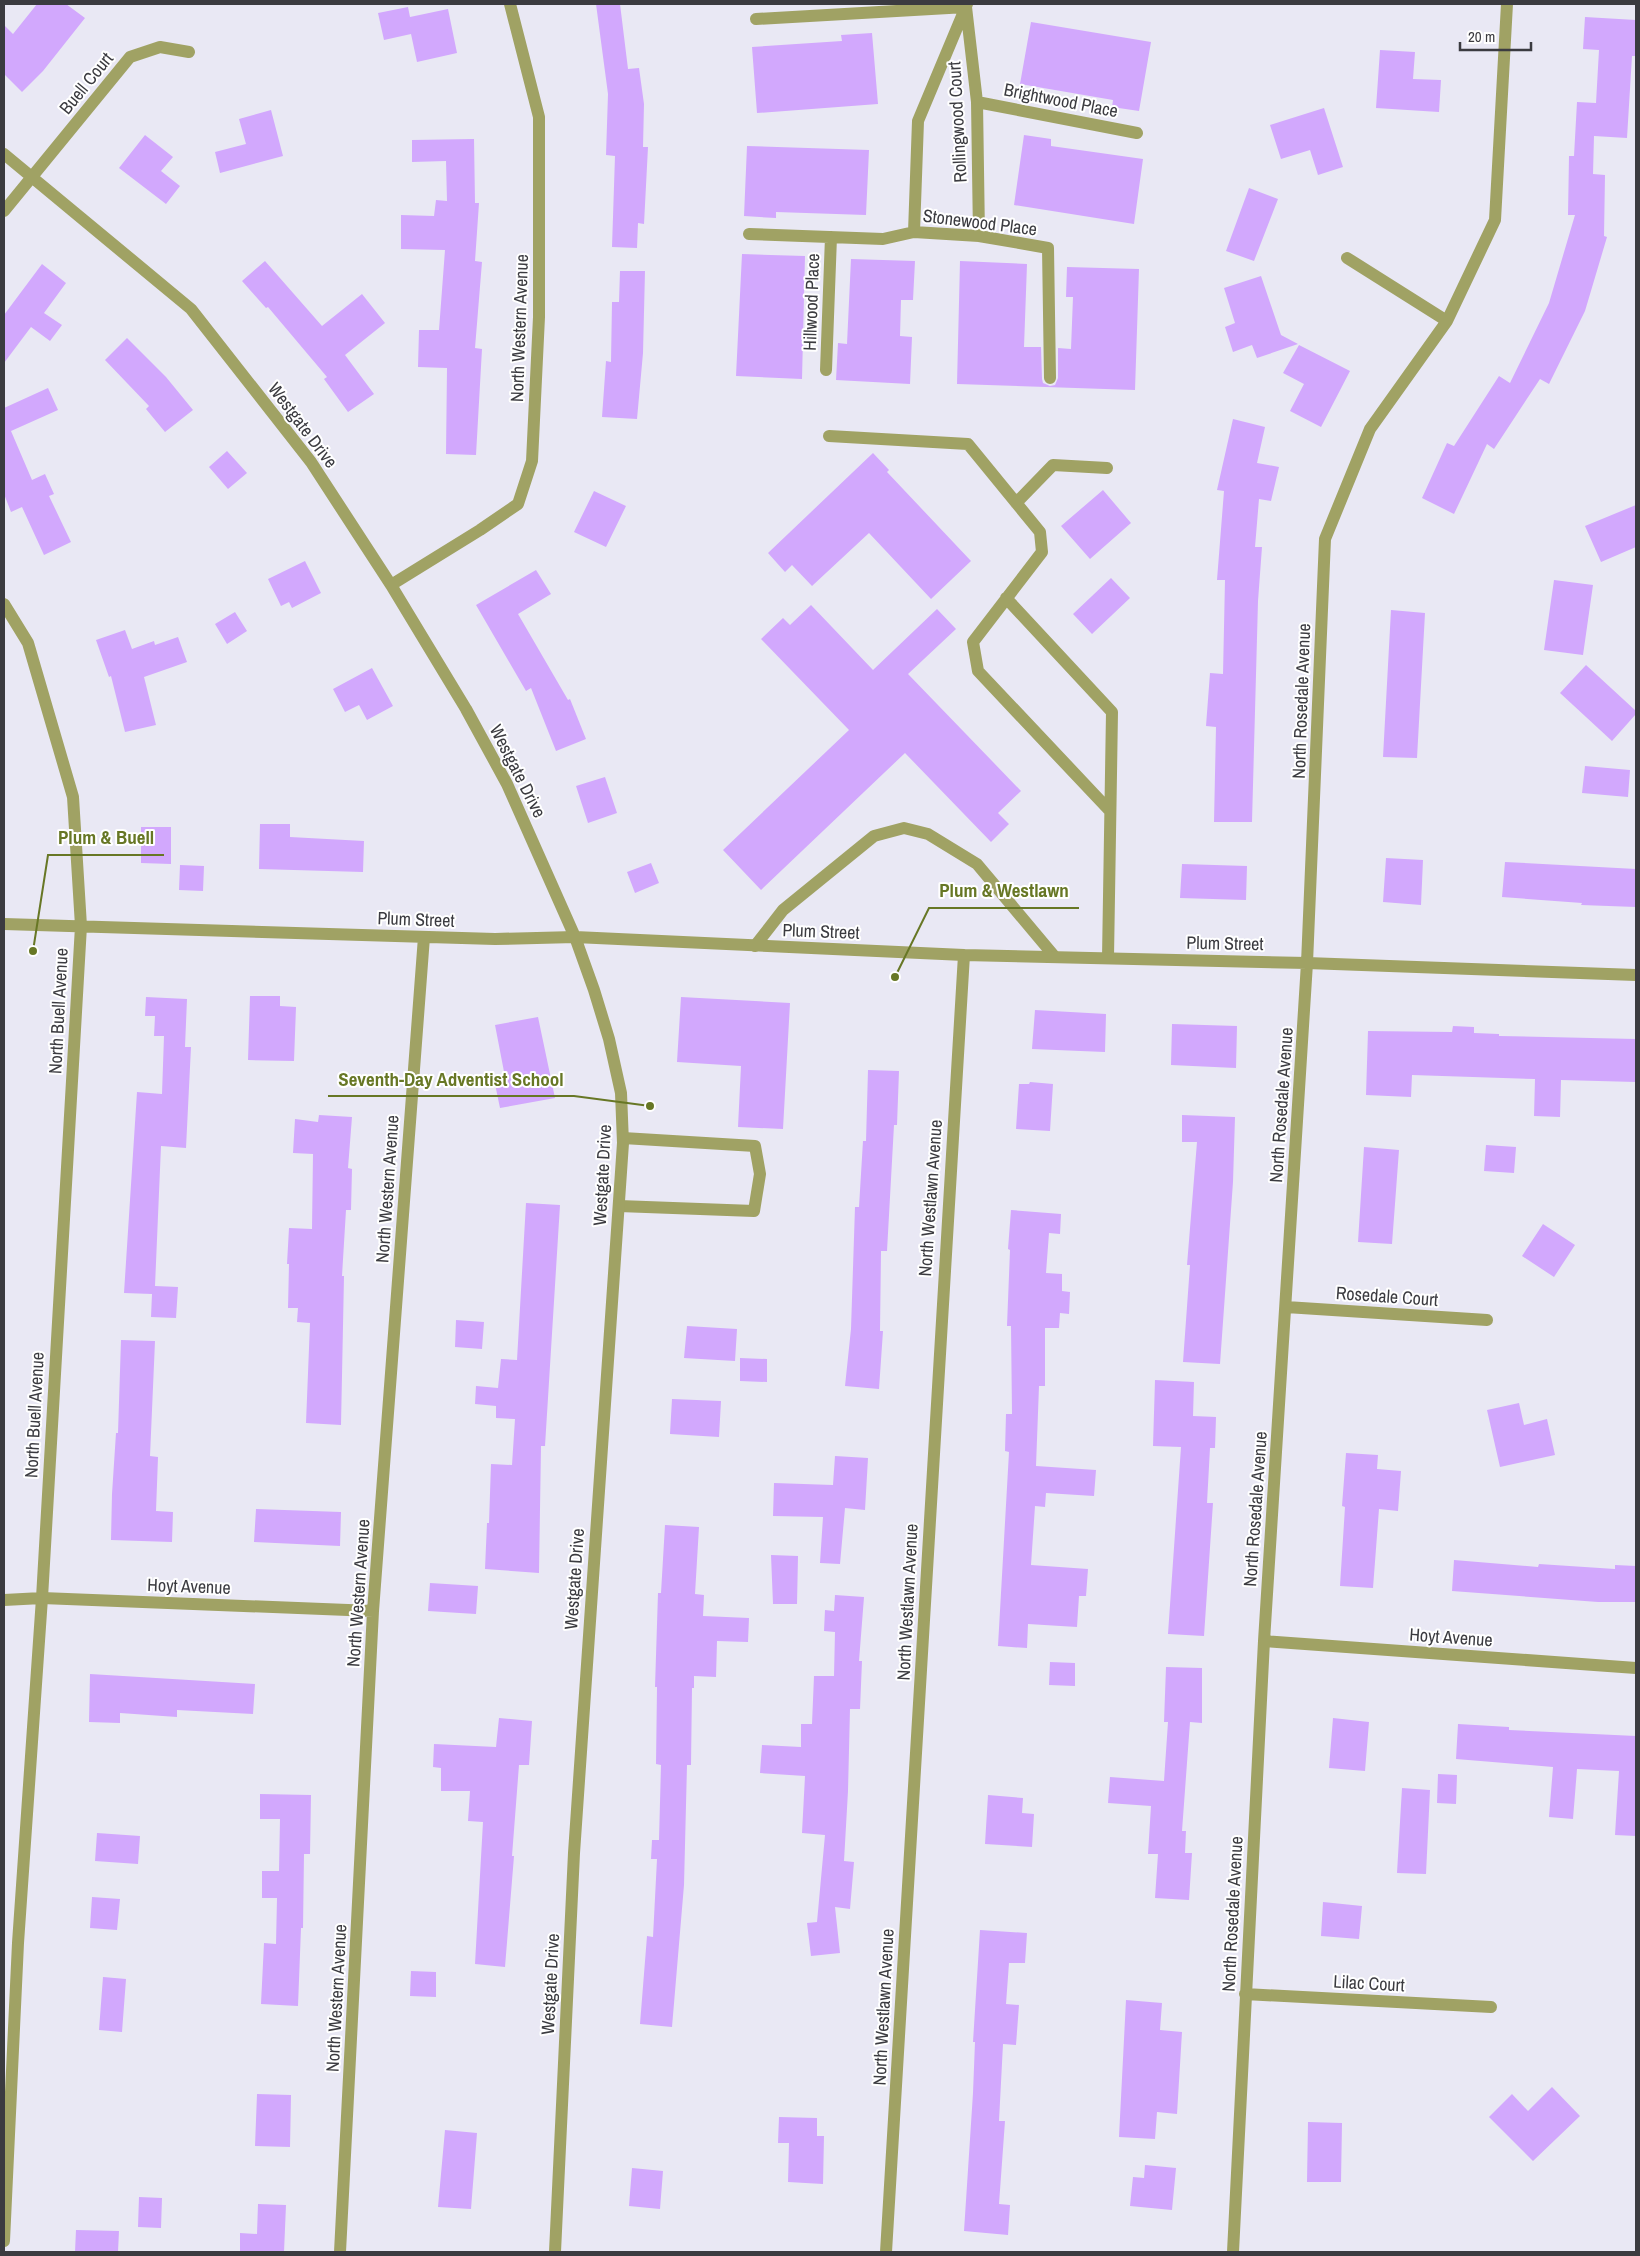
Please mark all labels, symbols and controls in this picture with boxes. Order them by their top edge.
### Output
scale bar [1460,20,1531,52]
text: 20 m [1468,26,1495,47]
street label: Buell Court [53,47,119,119]
street label: Rollingwood Court [941,61,973,183]
street label: Brightwood Place [1002,77,1120,123]
street label: Stonewood Place [921,203,1039,241]
street label: Hillwood Place [797,253,825,351]
street label: North Western Avenue [504,254,534,402]
street label: Westgate Drive [262,377,344,473]
street label: North Rosedale Avenue [1286,623,1316,779]
street label: Westgate Drive [484,720,552,822]
callout: Plum & Buell [48,821,164,855]
text: Plum & Buell [58,824,154,850]
callout: Plum & Westlawn [929,874,1079,908]
text: Plum & Westlawn [939,877,1069,903]
street label: Plum Street [377,905,455,933]
street label: Plum Street [782,917,860,945]
street label: Plum Street [1186,930,1264,956]
street label: North Buell Avenue [42,947,74,1075]
street label: North Rosedale Avenue [1263,1026,1299,1184]
callout: Seventh-Day Adventist School [328,1062,574,1096]
text: Seventh-Day Adventist School [338,1066,564,1092]
street label: North Western Avenue [369,1114,405,1264]
street label: North Westlawn Avenue [912,1119,948,1277]
street label: Westgate Drive [587,1124,617,1226]
street label: Rosedale Court [1335,1280,1439,1312]
street label: North Buell Avenue [18,1351,50,1479]
street label: North Rosedale Avenue [1237,1430,1273,1588]
street label: North Western Avenue [340,1518,376,1668]
street label: North Westlawn Avenue [890,1523,924,1681]
street label: Westgate Drive [558,1528,590,1630]
street label: Hoyt Avenue [147,1572,231,1600]
street label: Hoyt Avenue [1409,1622,1493,1652]
street label: North Rosedale Avenue [1215,1836,1249,1992]
street label: North Western Avenue [320,1923,352,2073]
street label: North Westlawn Avenue [866,1928,900,2086]
street label: Westgate Drive [535,1933,565,2035]
street label: Lilac Court [1333,1969,1405,1997]

